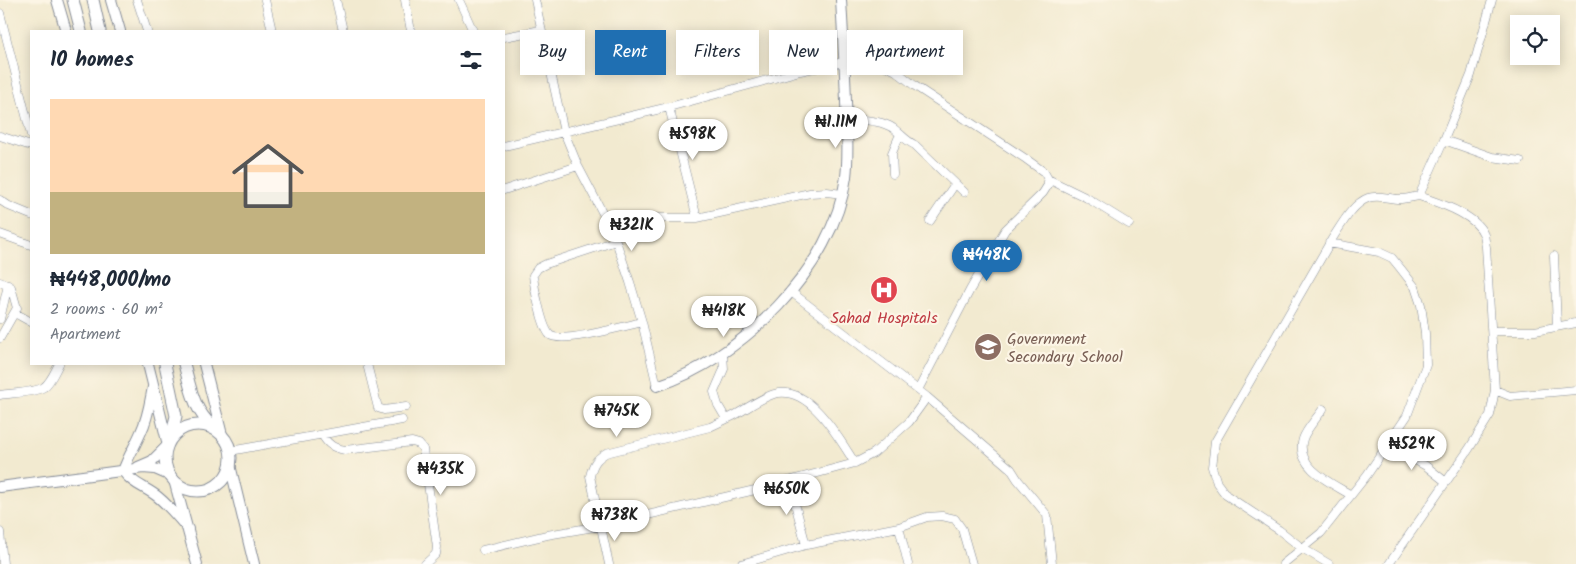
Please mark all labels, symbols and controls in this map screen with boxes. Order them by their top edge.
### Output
map controls [1510,15,1560,65]
button: locate [1510,15,1560,65]
chip: Buy [520,30,585,75]
chip: Rent [595,30,666,75]
chip: Filters [676,30,759,75]
chip: New [769,30,837,75]
chip: Apartment [847,30,963,75]
text: 10 homes [50,44,134,77]
icon: filters [457,46,485,74]
pin: ₦1.11M [795,106,877,149]
text: ₦1.11M [815,110,857,135]
pin: ₦598K [658,119,728,161]
text: ₦598K [670,122,716,147]
icon: home [223,131,313,221]
pin: ₦321K [597,210,667,252]
text: ₦321K [610,213,654,238]
pin: ₦448K [952,240,1022,282]
text: ₦448K [963,243,1011,268]
text: ₦448,000/mo [50,264,171,297]
hospital icon: Sahad Hospitals [869,275,899,305]
pin: ₦418K [689,296,759,338]
text: 2 rooms · 60 m² [50,297,163,322]
text: ₦418K [702,299,746,324]
place label: Sahad Hospitals [830,306,938,331]
text: Apartment [50,322,121,347]
place label: Government Secondary School [1007,327,1123,370]
school or university icon: Government Secondary School [973,332,1003,362]
pin: ₦745K [582,396,652,438]
text: ₦745K [594,399,640,424]
pin: ₦529K [1377,428,1447,471]
text: ₦529K [1389,432,1435,457]
pin: ₦435K [406,454,476,496]
text: ₦435K [418,457,464,482]
pin: ₦650K [752,474,822,516]
text: ₦650K [764,477,810,502]
pin: ₦738K [580,500,650,542]
text: ₦738K [592,503,638,528]

